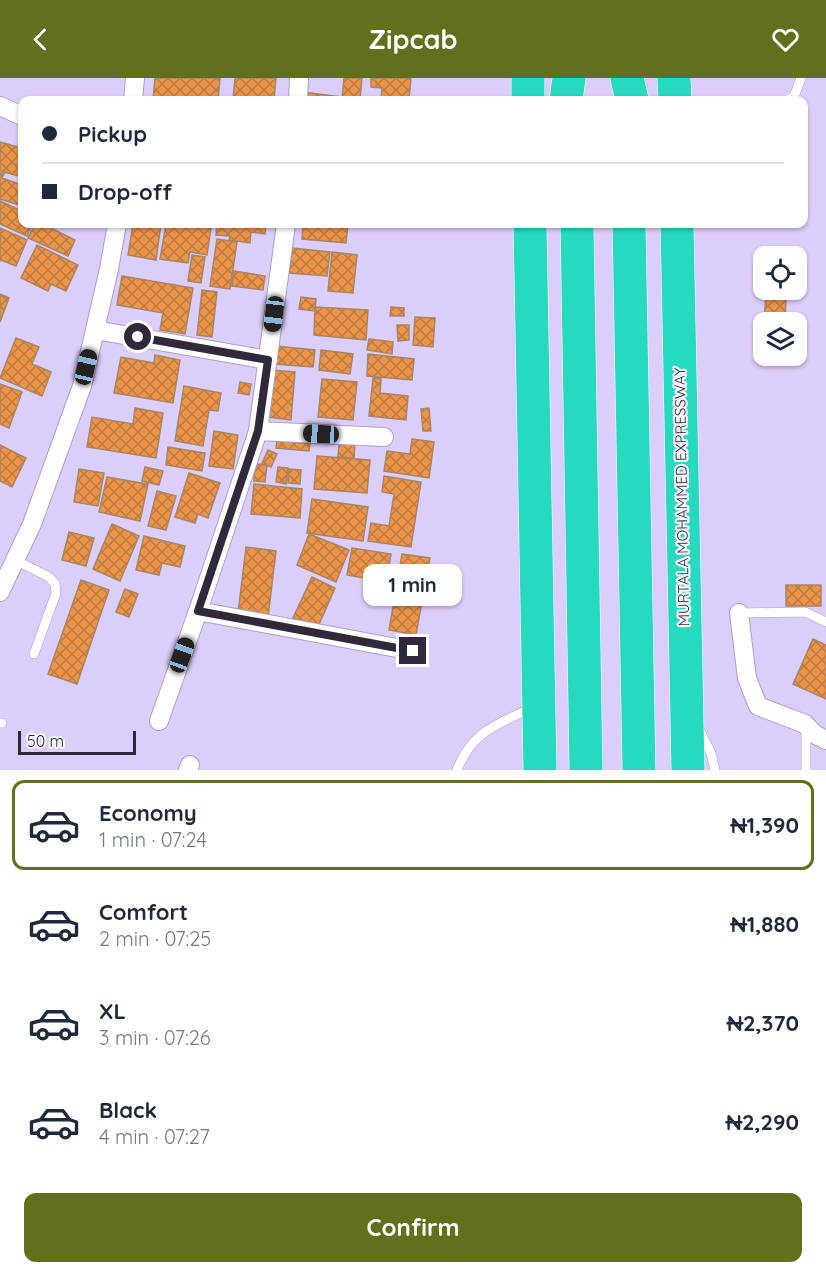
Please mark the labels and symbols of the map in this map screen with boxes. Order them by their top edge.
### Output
car [263,295,285,333]
route start [124,323,151,350]
car [73,347,99,387]
street label: MURTALA MOHAMMED EXPRESSWAY [670,367,693,627]
car [303,424,339,444]
callout: 1 min [364,564,462,606]
car [167,635,197,675]
route end [399,637,426,664]
scale bar [18,728,136,756]

